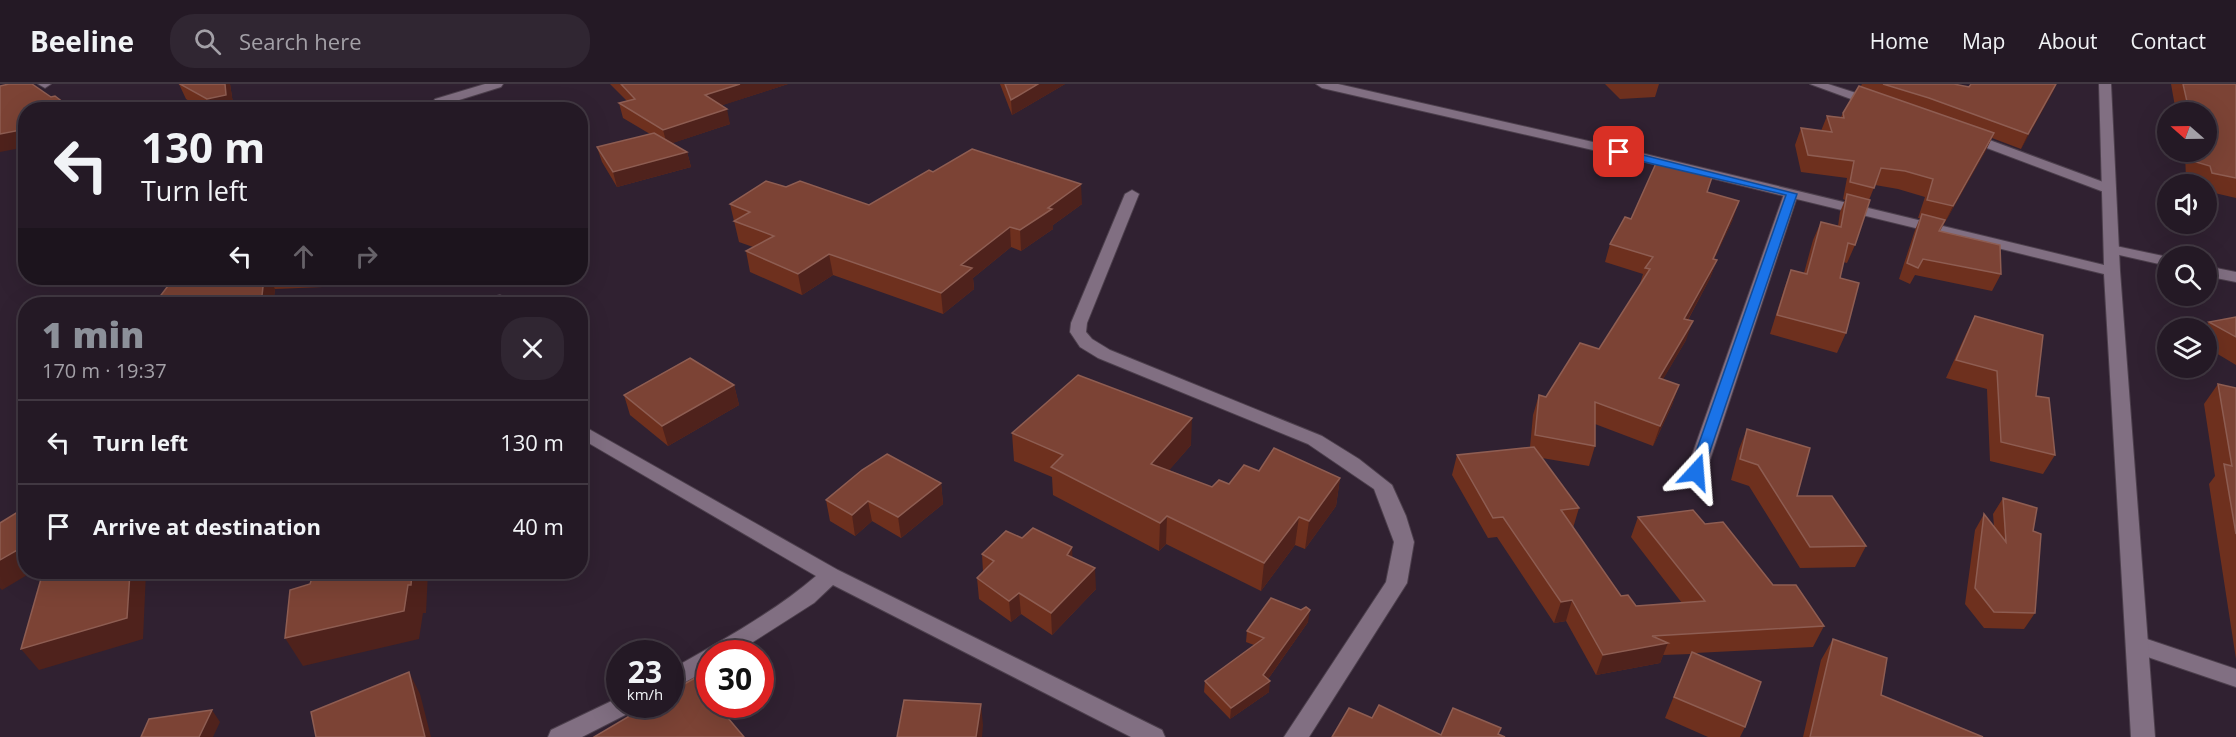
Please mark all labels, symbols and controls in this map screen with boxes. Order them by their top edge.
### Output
search box [170,14,590,68]
text: Beeline [30,22,134,60]
icon: search [191,25,224,58]
text: Search here [239,26,362,56]
text: Home [1870,27,1929,55]
text: Map [1962,27,2005,55]
text: About [2038,27,2098,55]
text: Contact [2131,27,2206,55]
north arrow [2157,102,2217,162]
map controls [2157,102,2217,378]
text: 130 m [141,118,265,175]
icon: left [42,126,120,204]
pin [1593,126,1644,177]
icon: arrive [1602,135,1635,168]
text: Turn left [141,172,248,209]
button: sound [2157,174,2217,234]
icon: left [224,240,257,273]
icon: ahead [287,240,320,273]
icon: right [350,240,383,273]
button: search [2157,246,2217,306]
text: 1 min [42,310,144,359]
button: close [501,317,564,380]
button: layers [2157,318,2217,378]
text: 170 m · 19:37 [42,357,167,384]
icon: left [42,426,75,459]
text: Turn left [93,427,188,457]
text: 130 m [500,427,564,457]
position arrow [1664,440,1728,504]
icon: arrive [42,510,75,543]
text: Arrive at destination [93,511,321,541]
text: 40 m [513,511,564,541]
speed limit sign: 30 [696,640,774,718]
text: 23 [628,651,662,692]
text: km/h [627,684,663,704]

